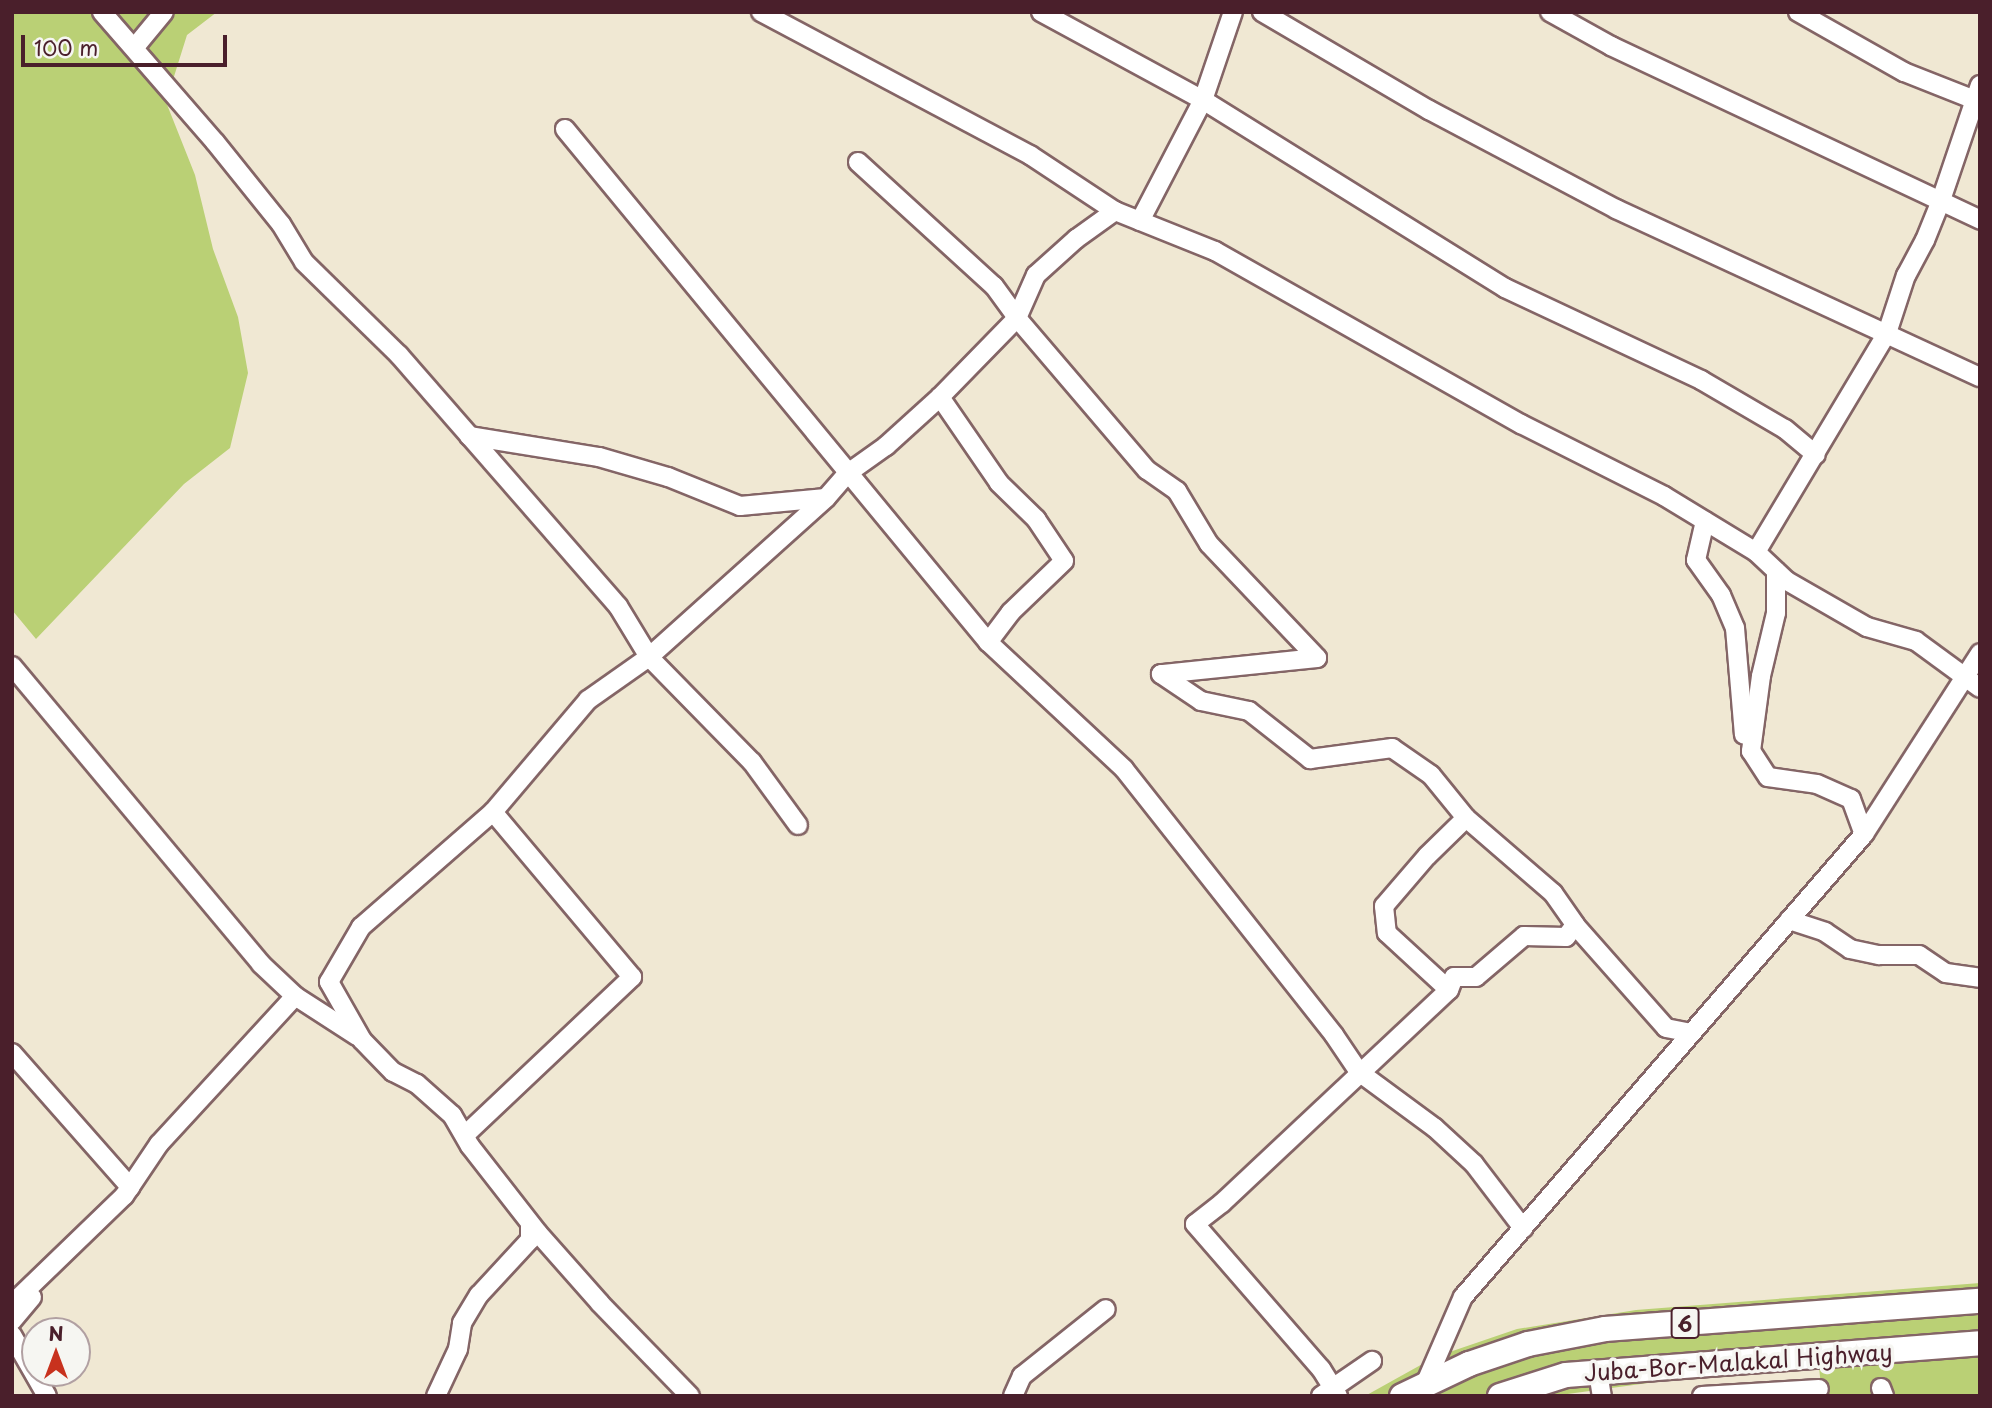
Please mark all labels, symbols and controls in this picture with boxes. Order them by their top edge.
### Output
scale bar [24,21,231,65]
text: 100 m [34,31,98,63]
road number: 6 [1669,1306,1701,1340]
north arrow [21,1317,91,1387]
text: N [48,1319,64,1347]
street label: Juba-Bor-Malakal Highway [1583,1337,1893,1387]

